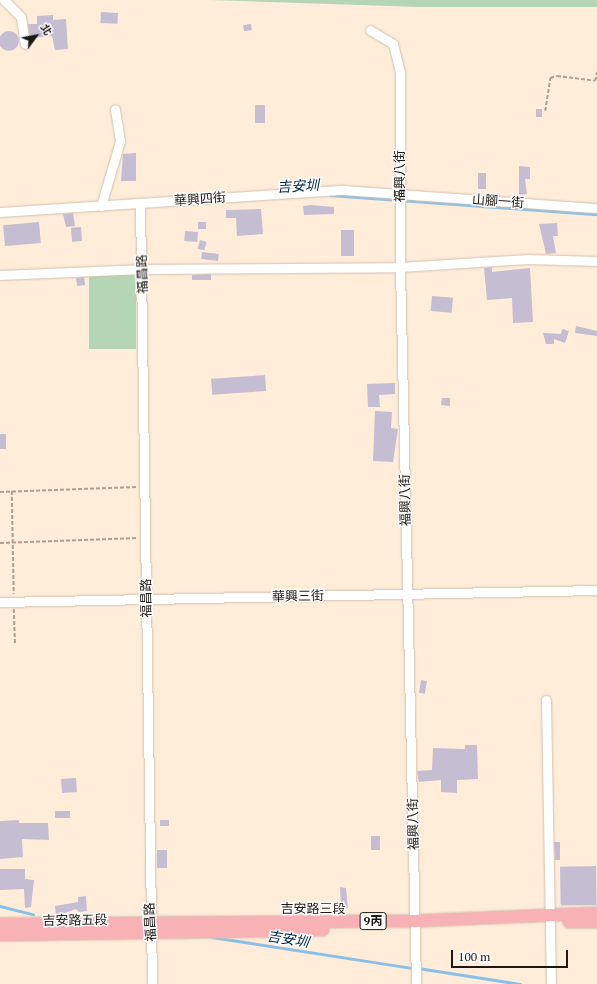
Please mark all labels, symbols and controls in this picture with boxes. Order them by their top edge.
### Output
north arrow [16,16,56,56]
text: 北 [37,21,55,38]
street label: 福興八街 [391,150,407,202]
water label: 吉安圳 [277,177,319,195]
street label: 華興四街 [174,189,226,209]
street label: 山腳一街 [472,191,524,211]
street label: 福昌路 [134,254,150,294]
street label: 福興八街 [397,474,413,526]
street label: 福昌路 [138,578,154,618]
street label: 華興三街 [272,588,324,604]
street label: 福興八街 [405,798,421,850]
street label: 吉安路三段 [281,900,345,916]
street label: 福昌路 [141,902,159,942]
road number: 9丙 [359,911,387,931]
street label: 吉安路五段 [42,912,108,928]
water label: 吉安圳 [266,927,310,951]
scale bar [453,942,570,968]
text: 100 m [458,949,490,964]

